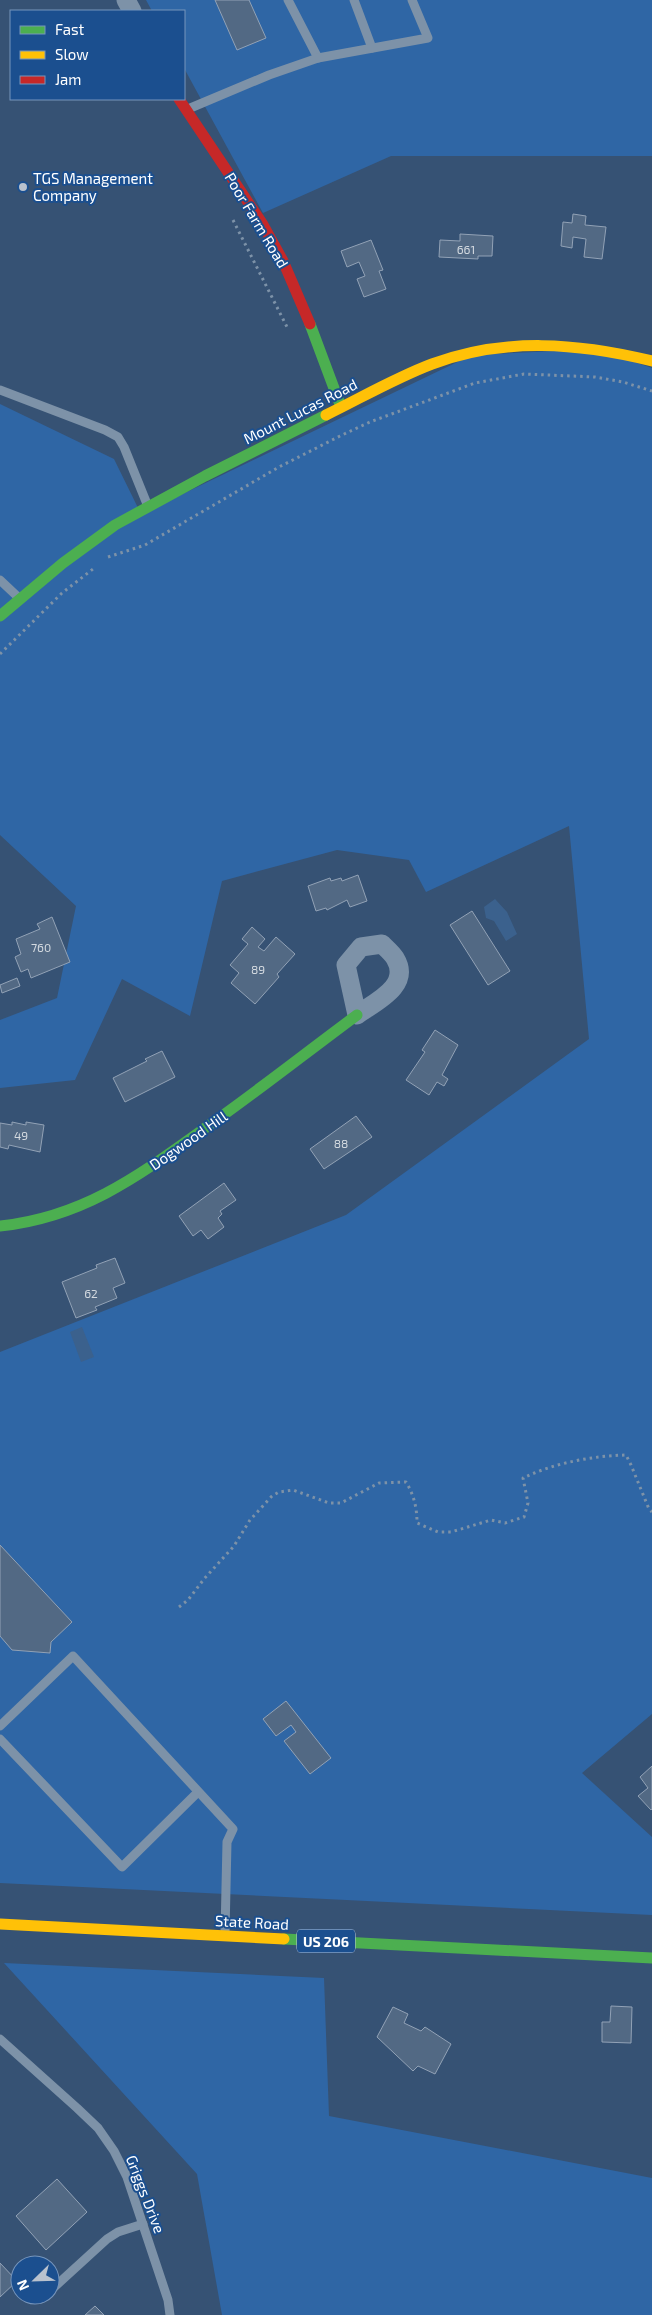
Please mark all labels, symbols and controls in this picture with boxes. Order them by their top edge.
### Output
legend [10,10,185,100]
text: Fast [55,20,85,38]
text: Slow [55,45,89,63]
text: Jam [55,70,81,88]
place label: TGS Management Company [33,169,153,204]
street label: Poor Farm Road [222,169,292,271]
marker: TGS Management Company [17,181,29,193]
house number: 661 [457,242,475,256]
street label: Mount Lucas Road [240,375,360,447]
house number: 760 [31,940,51,954]
house number: 89 [251,962,265,976]
street label: Dogwood Hill [146,1106,231,1173]
house number: 49 [14,1128,28,1142]
house number: 88 [334,1136,348,1150]
house number: 62 [84,1286,98,1300]
street label: State Road [215,1911,289,1933]
road number: US 206 [297,1930,355,1952]
street label: Griggs Drive [123,2152,169,2236]
north arrow [10,2255,60,2305]
text: N [13,2277,32,2293]

